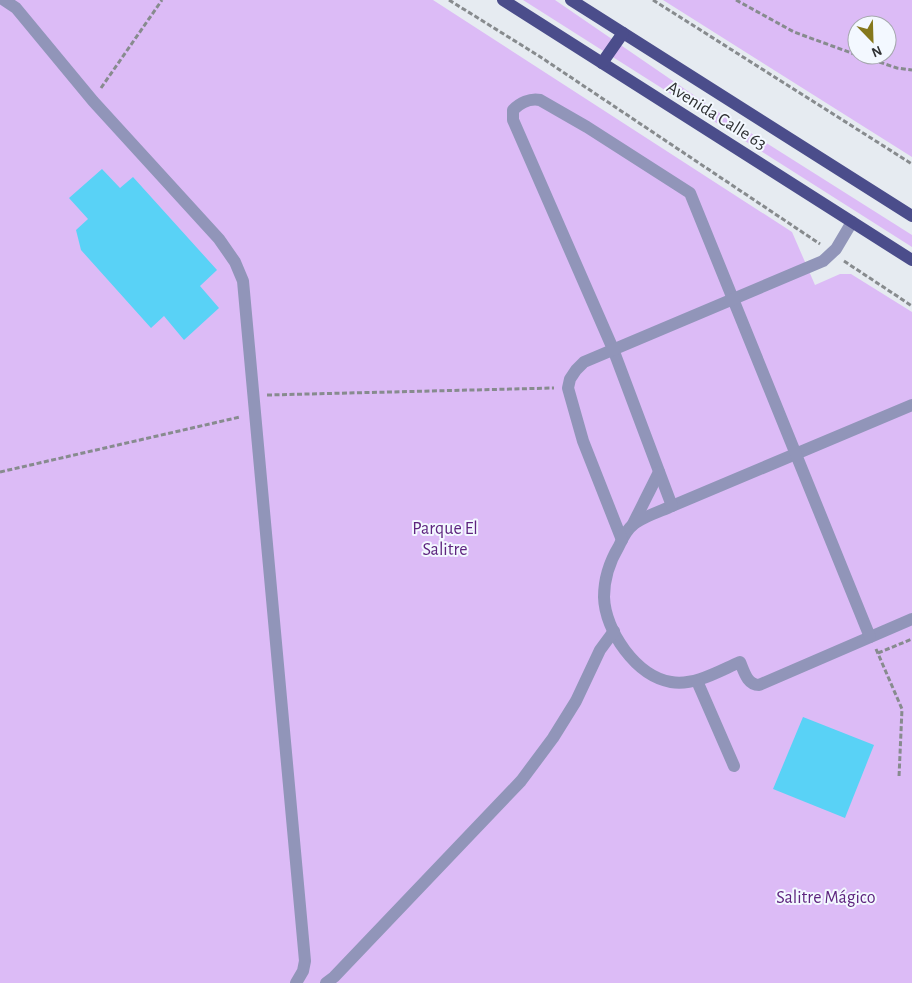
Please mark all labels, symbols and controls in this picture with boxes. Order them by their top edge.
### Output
north arrow [847,15,897,65]
text: N [869,43,884,59]
street label: Avenida Calle 63 [663,78,769,154]
park label: Parque El Salitre [412,520,478,559]
park label: Salitre Mágico [776,889,876,907]

